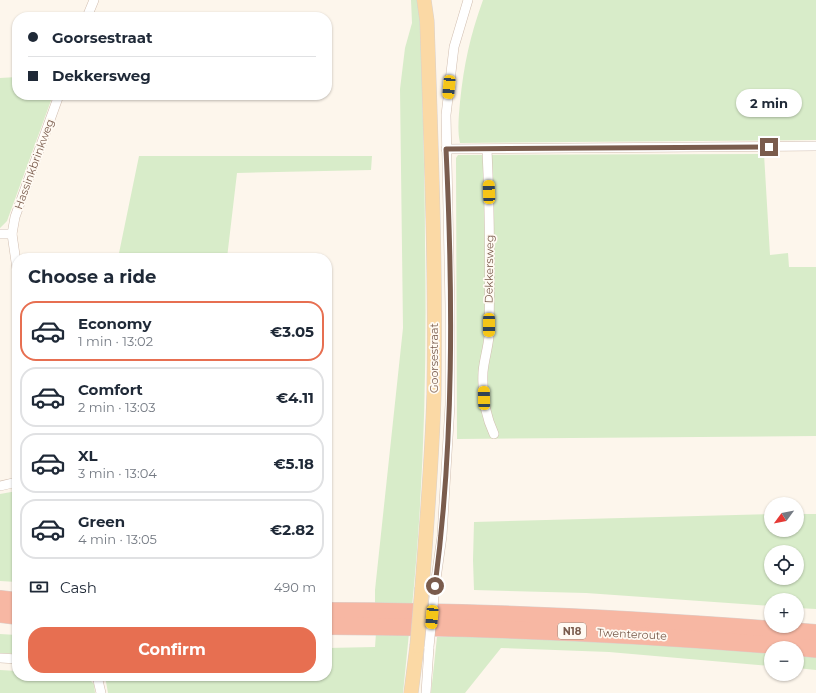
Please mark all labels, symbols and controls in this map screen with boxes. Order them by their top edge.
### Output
text: Goorsestraat [52,28,153,47]
text: Dekkersweg [52,66,151,85]
car [442,75,456,99]
callout: 2 min [736,89,802,117]
text: 2 min [750,95,788,111]
street label: Hassinkbrinkweg [11,117,57,211]
route end [760,138,778,156]
car [483,180,495,204]
street label: Dekkersweg [481,235,497,303]
text: Choose a ride [28,266,156,288]
icon: car [30,313,66,349]
car [483,313,495,337]
text: Economy [78,314,151,333]
text: €3.05 [270,322,314,341]
street label: Goorsestraat [427,323,441,393]
text: 1 min · 13:02 [78,333,153,349]
icon: car [30,379,66,415]
text: Comfort [78,380,143,399]
car [478,386,490,410]
text: €4.11 [276,388,314,407]
text: 2 min · 13:03 [78,399,156,415]
icon: car [30,445,66,481]
text: XL [78,446,97,465]
text: €5.18 [274,454,314,473]
text: 3 min · 13:04 [78,465,157,481]
north arrow [764,497,804,537]
map controls [764,497,804,681]
icon: car [30,511,66,547]
text: Green [78,512,125,531]
text: €2.82 [270,520,314,539]
text: 4 min · 13:05 [78,531,157,547]
button: locate [764,545,804,585]
icon: cash [28,576,50,598]
route start [426,577,444,595]
text: Cash [60,578,97,597]
text: 490 m [274,579,316,595]
button: + [764,593,804,633]
car [425,605,439,629]
road number: N18 [558,623,586,639]
street label: Twenteroute [597,625,668,643]
button: Confirm [28,627,316,673]
button: − [764,641,804,681]

